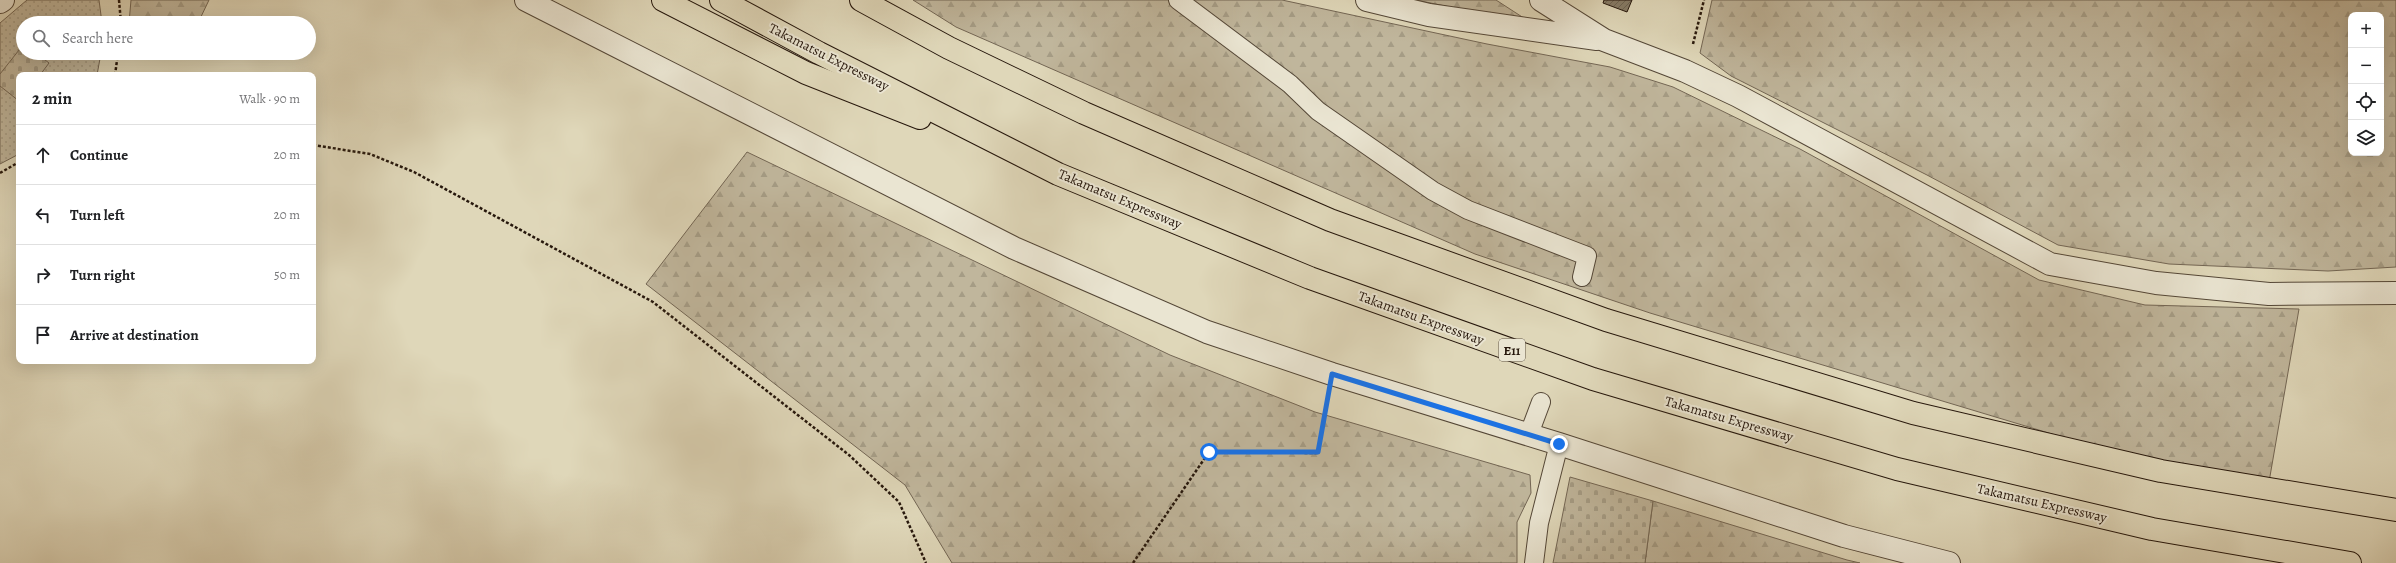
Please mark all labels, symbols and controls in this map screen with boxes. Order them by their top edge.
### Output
map controls [2348,12,2384,156]
button: + [2348,12,2384,48]
search box [16,16,316,60]
street label: Takamatsu Expressway [766,18,893,96]
icon: search [30,27,52,49]
text: Search here [62,28,133,48]
button: − [2348,48,2384,84]
button: locate [2348,84,2384,120]
text: 2 min [32,87,72,110]
text: Walk · 90 m [239,90,300,107]
button: layers [2348,120,2384,156]
icon: ahead [32,144,54,166]
text: Continue [70,145,128,165]
text: 20 m [274,146,300,163]
street label: Takamatsu Expressway [1055,164,1185,234]
icon: left [32,204,54,226]
text: Turn left [70,205,125,225]
text: 20 m [274,206,300,223]
icon: right [32,264,54,286]
text: Turn right [70,265,135,285]
text: 50 m [274,266,300,283]
street label: Takamatsu Expressway [1355,286,1487,350]
icon: arrive [32,324,54,346]
text: Arrive at destination [70,325,199,345]
road number: E11 [1499,339,1525,361]
street label: Takamatsu Expressway [1663,392,1796,447]
route end [1550,435,1568,453]
route start [1200,443,1218,461]
street label: Takamatsu Expressway [1975,479,2109,527]

